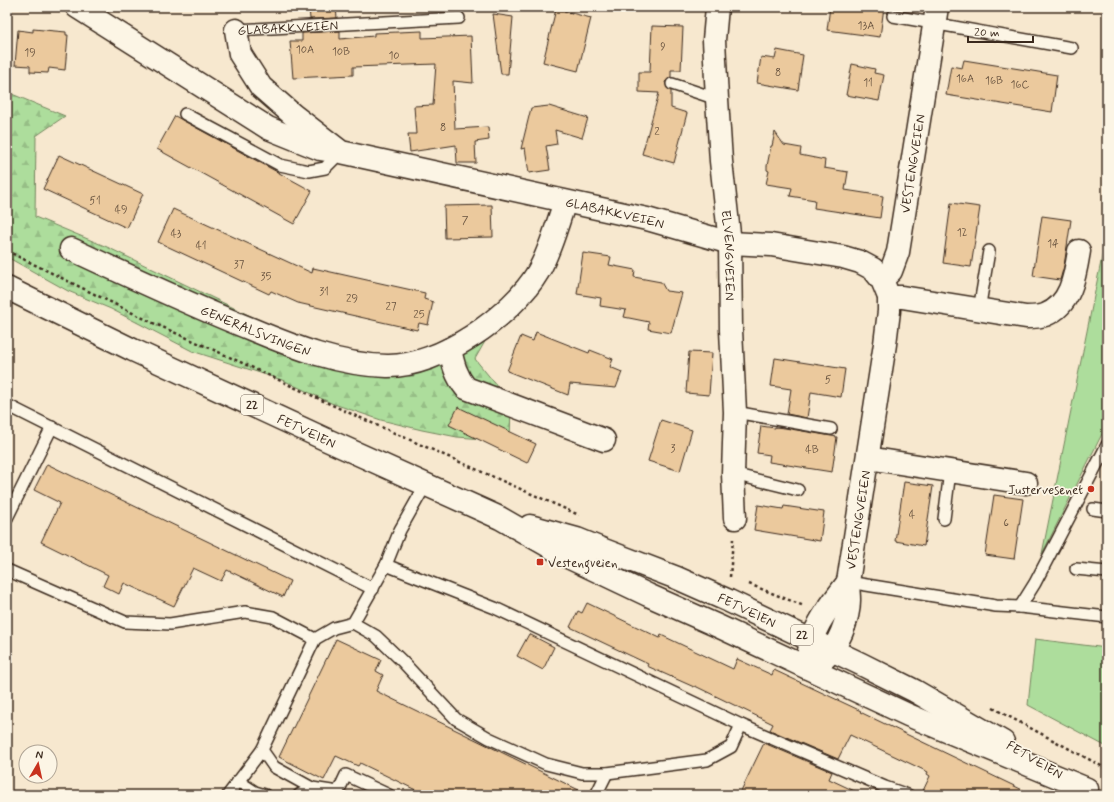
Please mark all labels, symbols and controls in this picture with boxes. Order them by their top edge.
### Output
street label: GLABAKKVEIEN [237,18,339,40]
scale bar [968,18,1033,44]
house number: 13A [858,19,874,33]
text: 20 m [974,25,1000,41]
house number: 9 [660,40,666,54]
house number: 10A [296,43,314,57]
house number: 10B [332,45,350,59]
house number: 19 [24,46,36,60]
house number: 10 [388,49,400,63]
house number: 8 [775,66,781,80]
house number: 16A [956,72,974,86]
house number: 16B [985,74,1003,88]
house number: 11 [863,76,873,90]
house number: 16C [1011,78,1030,92]
street label: VESTENGVEIEN [897,113,930,215]
house number: 8 [440,121,446,135]
house number: 2 [654,125,660,139]
house number: 51 [89,194,101,208]
street label: GLABAKKVEIEN [564,194,666,233]
house number: 49 [115,203,127,217]
street label: ELVENGVEIEN [716,209,738,301]
house number: 7 [462,214,469,228]
house number: 12 [957,226,968,240]
house number: 43 [170,227,182,241]
house number: 14 [1047,237,1059,251]
house number: 41 [195,239,207,253]
house number: 37 [234,258,245,272]
house number: 35 [261,270,272,284]
house number: 31 [319,285,329,299]
house number: 29 [346,292,358,306]
house number: 27 [386,300,397,314]
street label: GENERALSVINGEN [198,302,313,361]
house number: 25 [413,308,425,322]
house number: 5 [825,373,832,387]
road number: 22 [241,395,263,415]
street label: FETVEIEN [274,411,338,453]
house number: 3 [671,442,676,456]
house number: 4B [805,443,819,457]
street label: VESTENGVEIEN [843,469,875,571]
place label: Justervesenet [1008,482,1083,499]
marker: Justervesenet [1086,484,1096,494]
house number: 4 [909,508,916,522]
house number: 6 [1003,516,1009,530]
place label: Vestengveien [548,555,617,574]
marker: Vestengveien [535,557,545,567]
street label: FETVEIEN [715,590,778,632]
road number: 22 [791,625,813,645]
street label: FETVEIEN [1003,737,1066,783]
north arrow [18,744,58,784]
text: N [35,748,44,763]

